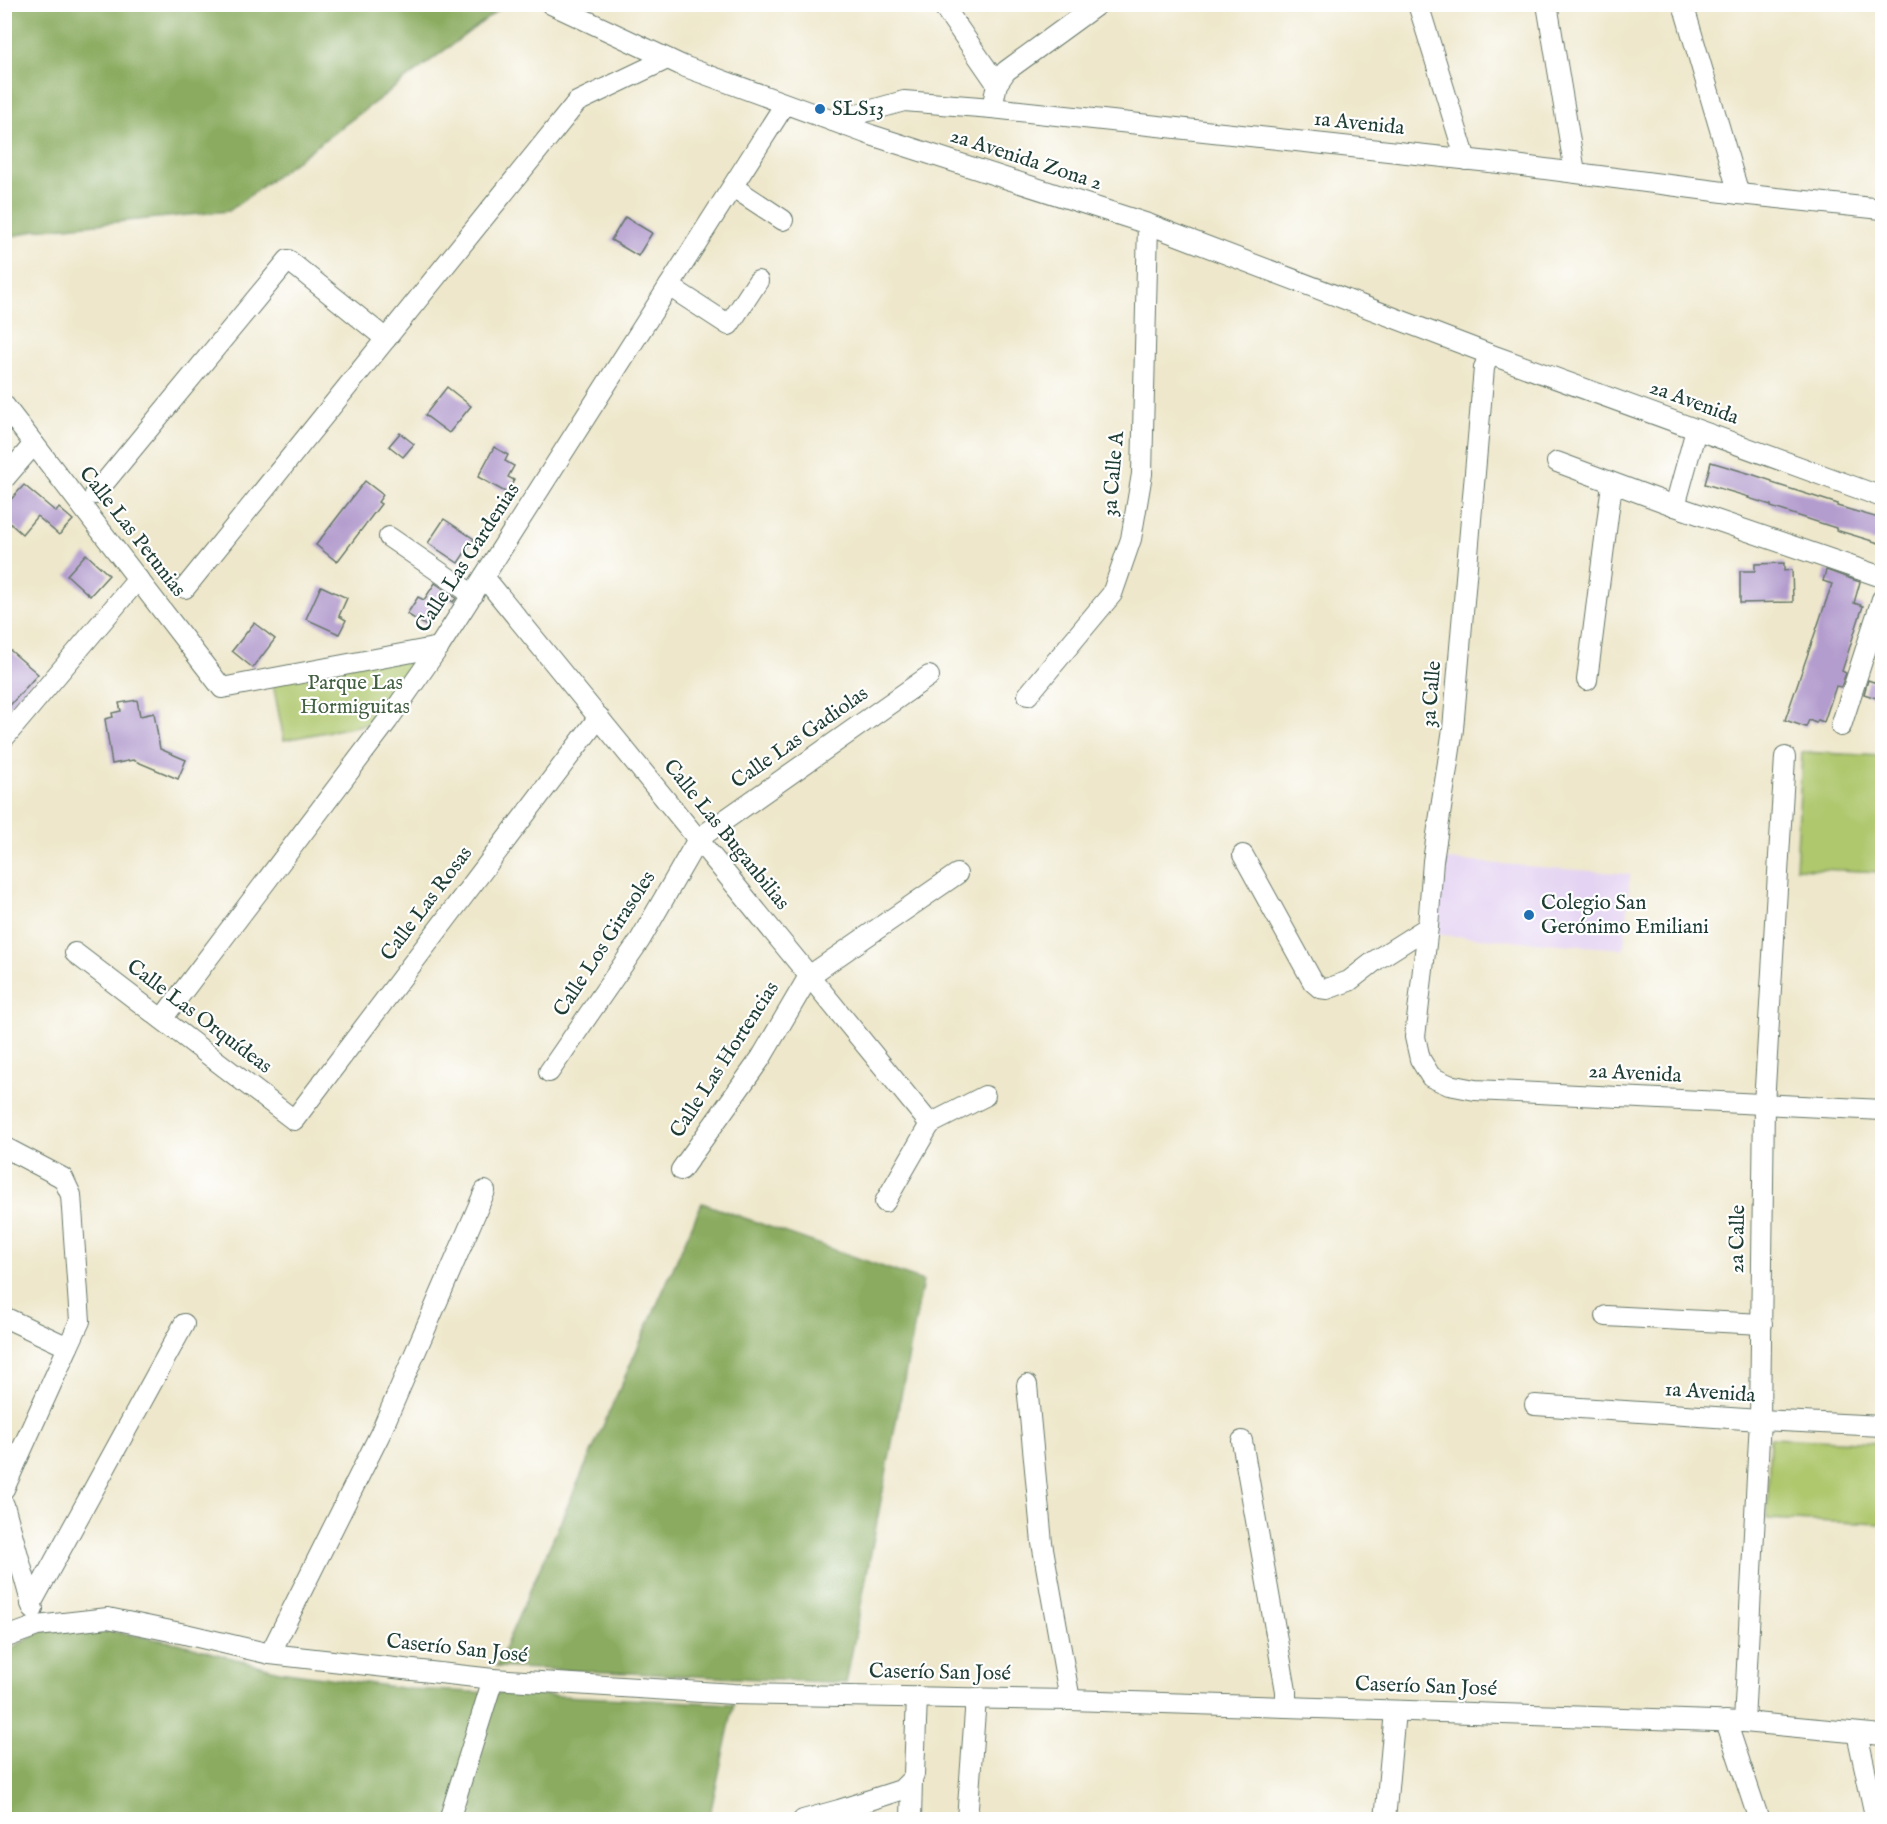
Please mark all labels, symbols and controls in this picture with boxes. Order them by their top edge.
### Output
place label: SLS13 [832,96,884,123]
marker: SLS13 [813,102,827,116]
street label: 1a Avenida [1312,106,1407,142]
street label: 2a Avenida Zona 2 [947,123,1106,197]
street label: 2a Avenida [1646,374,1743,432]
street label: 3a Calle A [1097,429,1131,518]
street label: Calle Las Petunias [73,461,191,603]
street label: Calle Las Gardenias [409,478,527,638]
street label: 3a Calle [1416,659,1448,728]
park label: Parque Las Hormiguitas [300,670,410,721]
street label: Calle Las Gadiolas [726,681,874,795]
street label: Calle Las Buganbilias [657,754,795,916]
street label: Calle Las Rosas [375,841,479,967]
street label: Calle Los Girasoles [548,866,662,1022]
place label: Colegio San Gerónimo Emiliani [1541,890,1709,941]
marker: Colegio San Gerónimo Emiliani [1522,908,1536,922]
street label: Calle Las Orquídeas [121,954,277,1080]
street label: Calle Las Hortencias [664,977,786,1143]
street label: 2a Avenida [1588,1058,1683,1090]
street label: 2a Calle [1724,1204,1752,1274]
street label: 1a Avenida [1664,1376,1757,1410]
street label: Caserío San José [385,1628,529,1670]
street label: Caserío San José [869,1658,1012,1688]
street label: Caserío San José [1354,1671,1498,1703]

